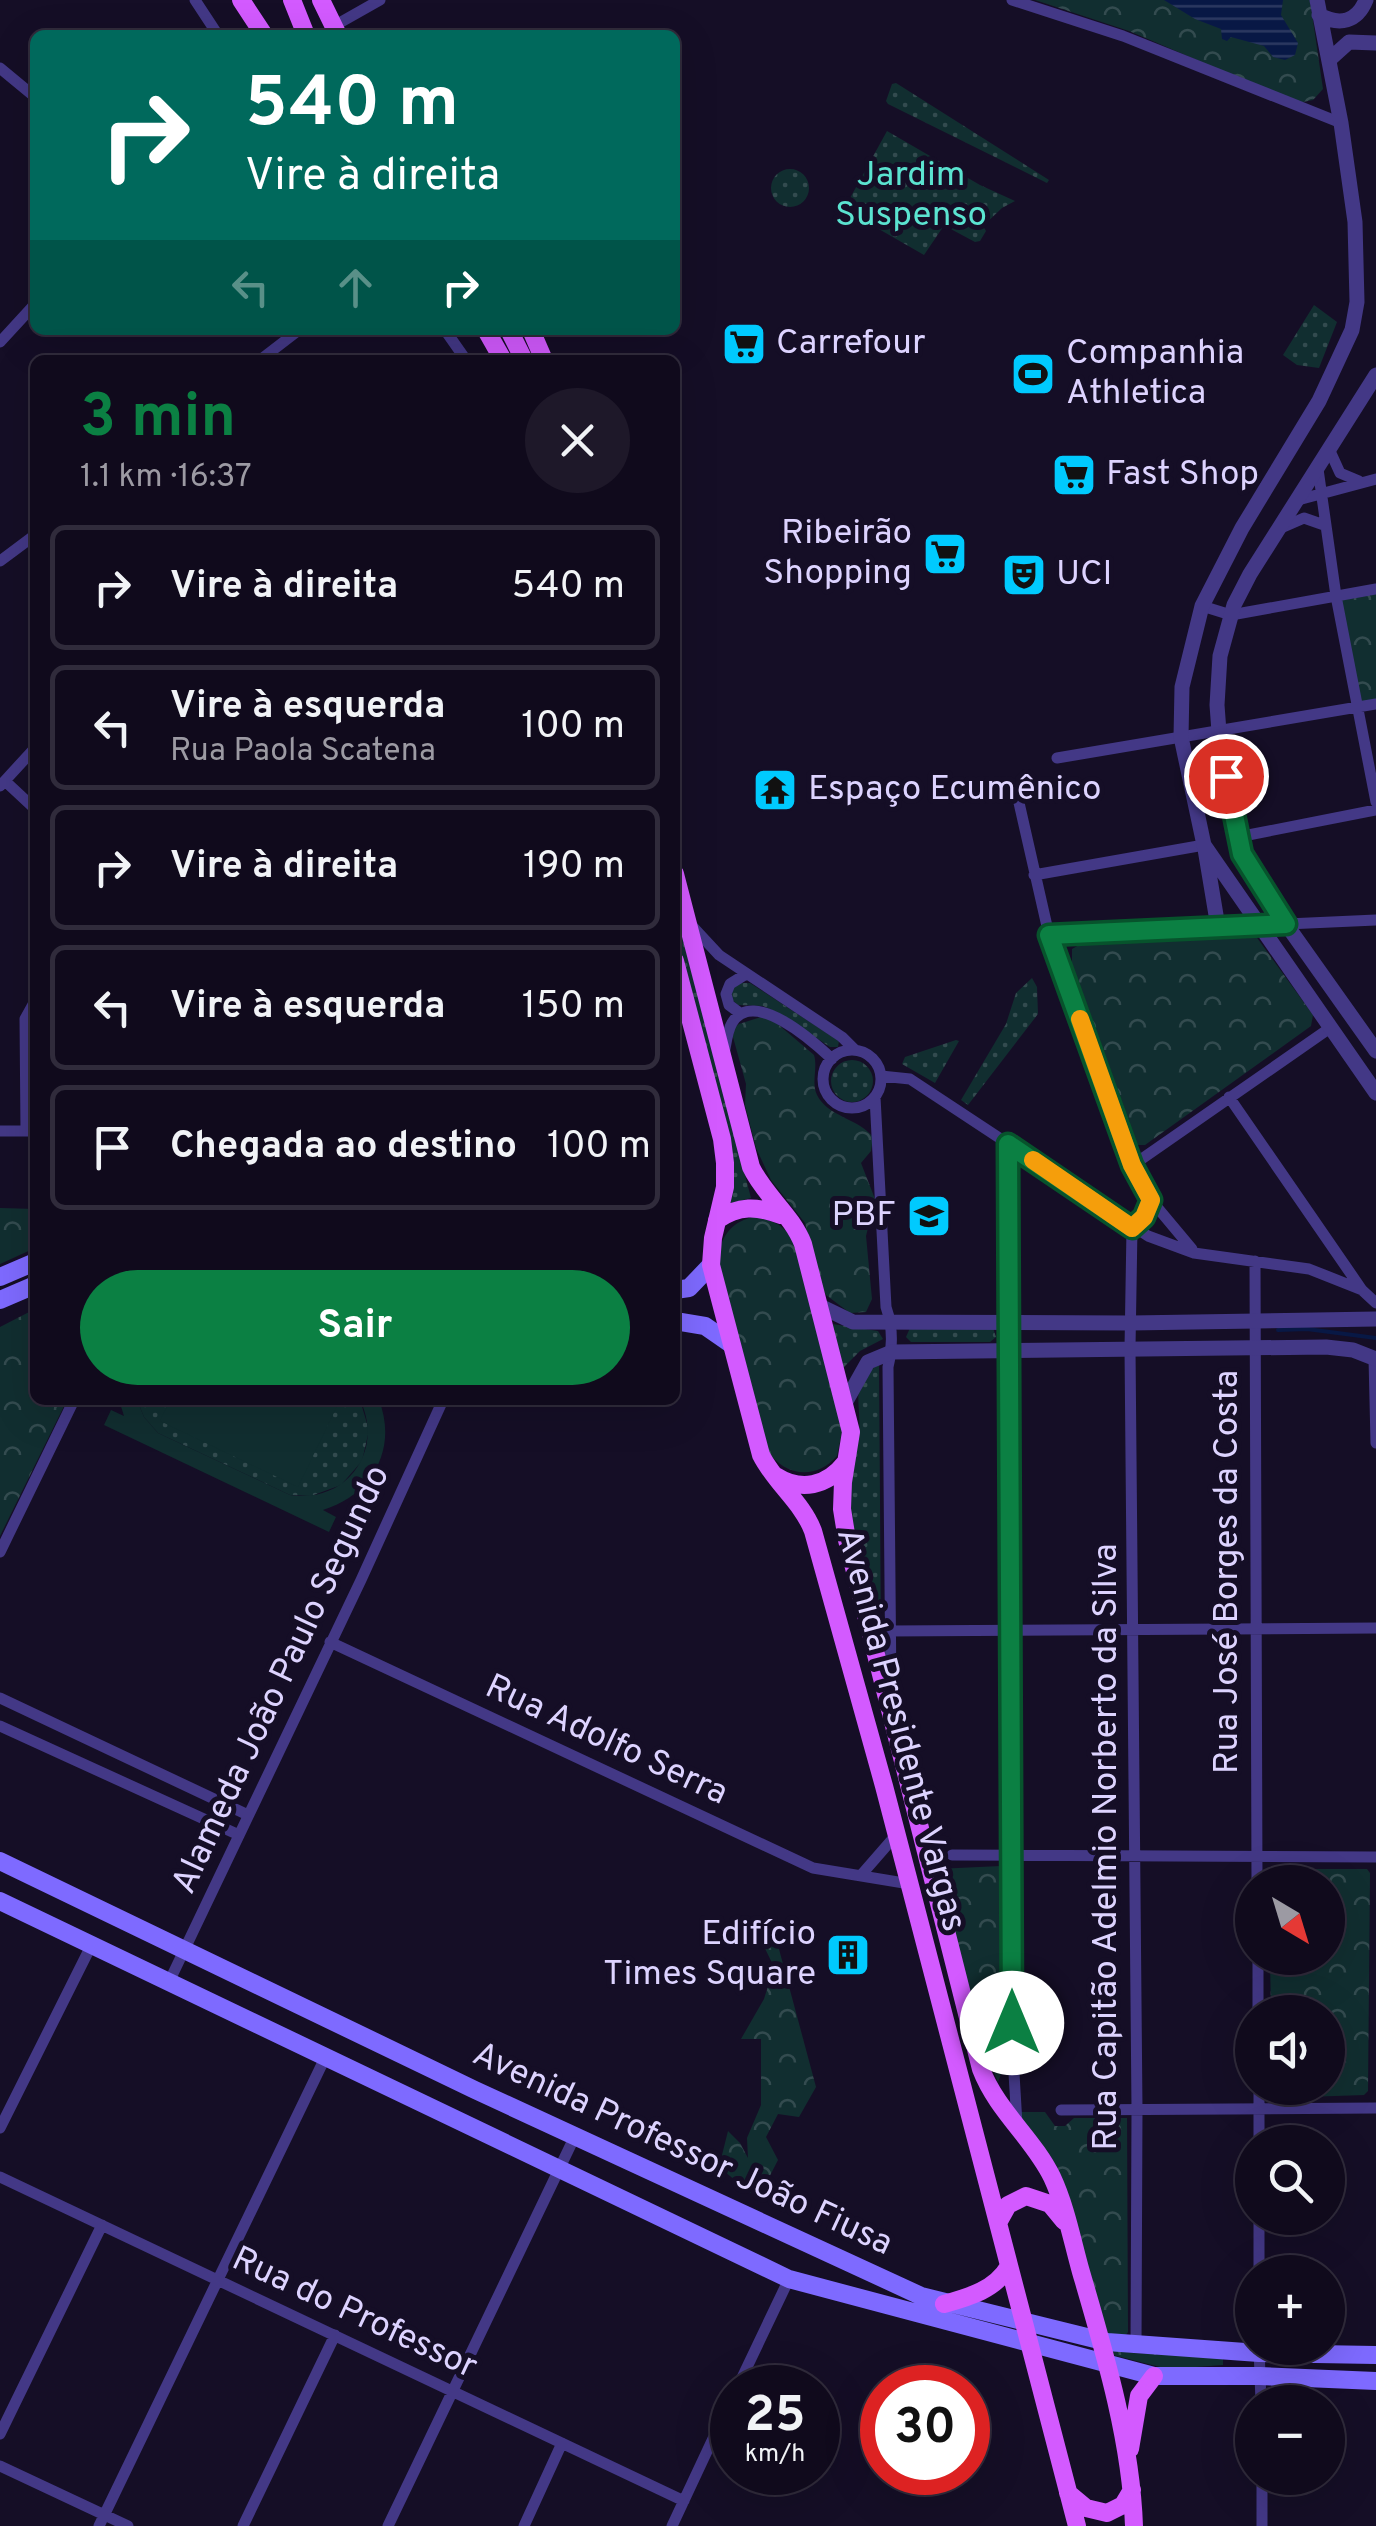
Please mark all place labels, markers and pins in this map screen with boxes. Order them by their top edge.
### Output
supermarket icon: Carrefour [721,321,767,367]
place label: Carrefour [776,322,926,366]
place label: Companhia Athletica [1066,332,1244,416]
sports icon: Companhia Athletica [1010,351,1056,397]
supermarket icon: Fast Shop [1051,452,1097,498]
place label: Fast Shop [1106,453,1259,497]
place label: Ribeirão Shopping [763,512,912,596]
supermarket icon: Ribeirão Shopping [922,531,968,577]
theatre icon: UCI [1001,552,1047,598]
place label: UCI [1056,553,1112,597]
pin [1184,734,1269,819]
temple icon: Espaço Ecumênico [752,767,798,813]
place label: Espaço Ecumênico [808,768,1101,812]
school or university icon: PBF [906,1193,952,1239]
place label: PBF [831,1194,896,1238]
place label: Edifício Times Square [603,1913,816,1997]
building icon: Edifício Times Square [825,1932,871,1978]

